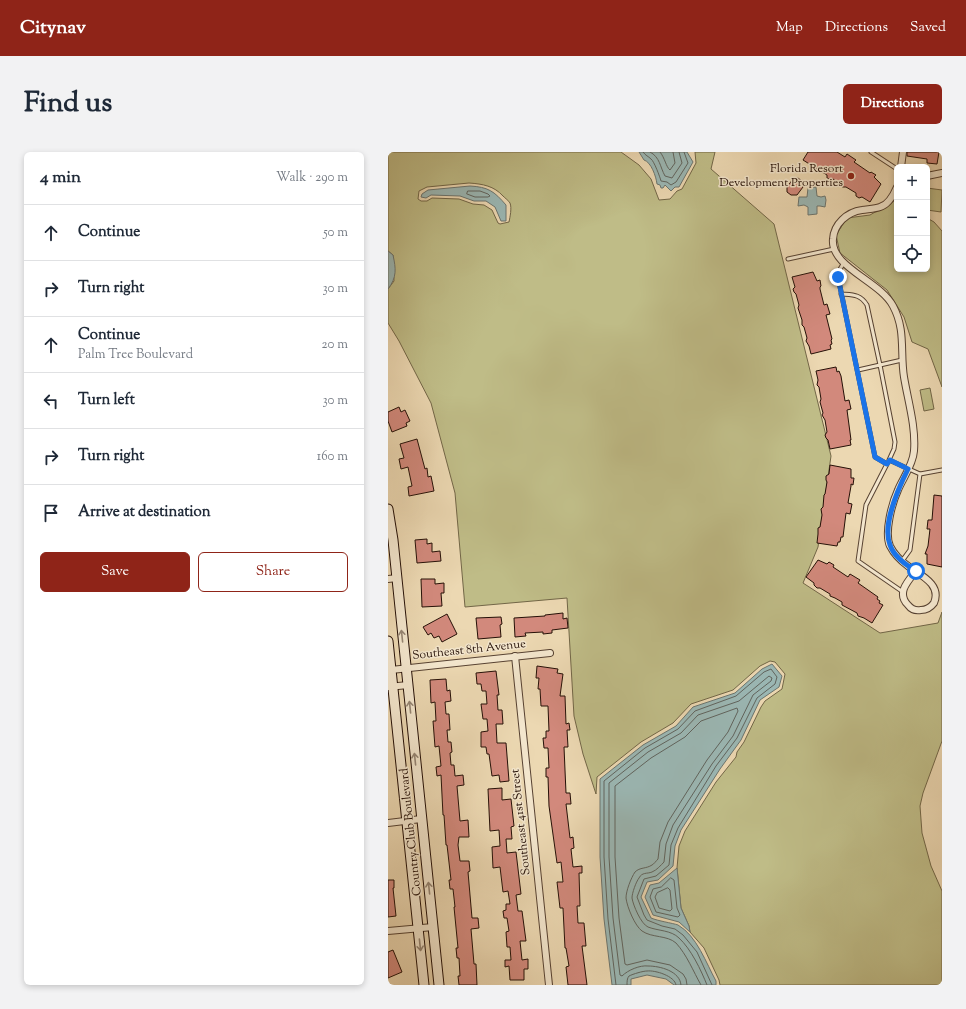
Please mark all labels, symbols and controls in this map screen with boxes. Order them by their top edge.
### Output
text: Citynav [20,15,86,42]
text: Map [776,18,803,38]
text: Directions [825,18,888,38]
text: Saved [910,18,946,38]
text: Find us [24,84,112,124]
button: Directions [843,84,942,124]
place label: Florida Resort Development Properties [719,160,843,192]
map controls [894,164,930,272]
button: + [894,164,930,200]
text: 4 min [40,166,81,190]
text: Walk · 290 m [276,169,348,187]
marker: Florida Resort Development Properties [846,171,856,181]
button: − [894,200,930,236]
icon: ahead [40,222,62,244]
text: Continue [78,222,140,243]
text: 50 m [323,224,348,242]
button: locate [894,236,930,272]
route end [829,268,847,286]
icon: right [40,278,62,300]
text: Turn right [78,278,144,299]
text: 30 m [322,280,348,298]
text: Continue [78,325,140,346]
icon: ahead [40,334,62,356]
text: 20 m [322,336,348,354]
text: Palm Tree Boulevard [78,346,193,364]
icon: left [40,390,62,412]
text: Turn left [78,390,135,411]
text: 30 m [322,392,348,410]
icon: right [40,446,62,468]
text: Turn right [78,446,144,467]
text: 160 m [317,448,348,466]
icon: arrive [40,502,62,524]
text: Arrive at destination [78,502,211,523]
button: Save [40,552,190,592]
button: Share [198,552,348,592]
route start [907,562,925,580]
one-way arrow [399,630,406,643]
street label: Southeast 8th Avenue [411,635,527,665]
one-way arrow [406,701,414,714]
one-way arrow [411,753,419,766]
street label: Country Club Boulevard [395,767,427,897]
street label: Southeast 41st Street [506,768,536,876]
one-way arrow [425,882,432,895]
one-way arrow [416,938,424,951]

